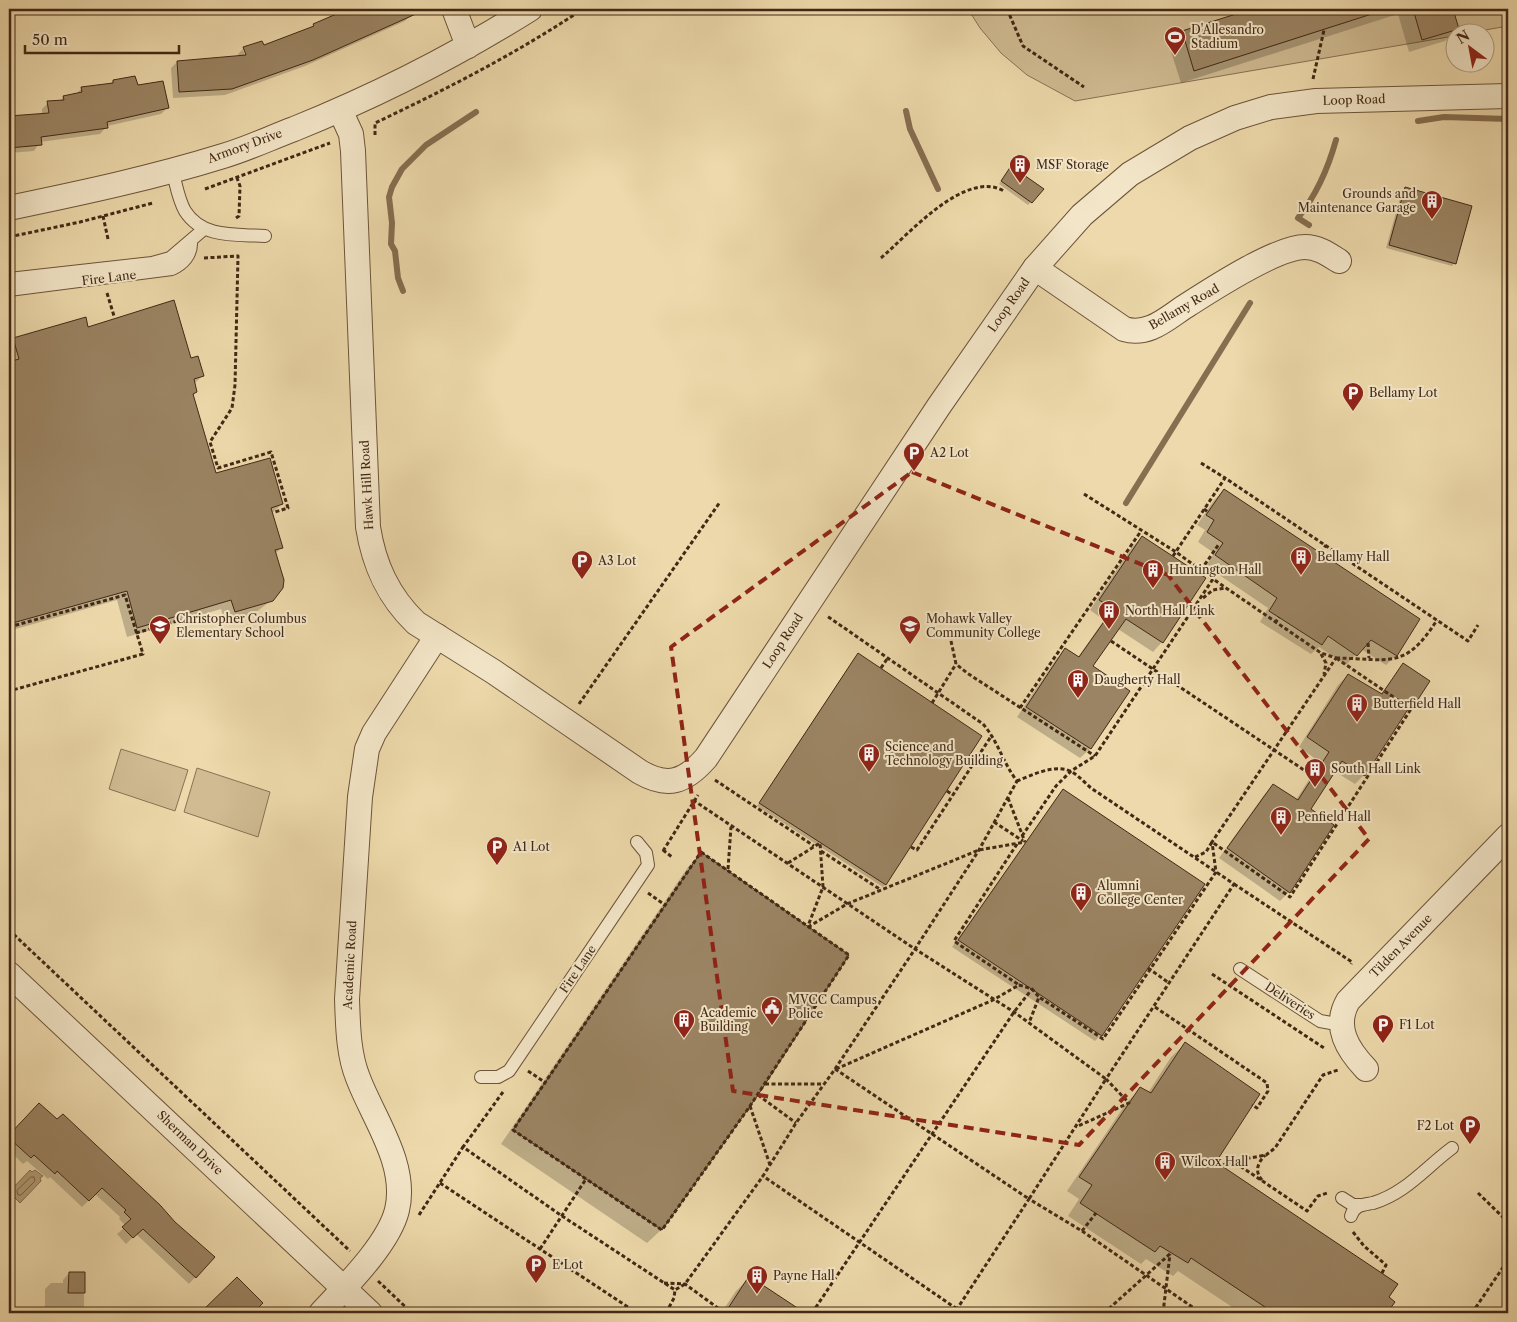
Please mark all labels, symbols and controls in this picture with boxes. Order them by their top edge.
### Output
scale bar [25,22,179,54]
place label: D'Allesandro Stadium [1191,22,1264,51]
north arrow [1444,22,1494,72]
sports icon: D'Allesandro Stadium [1163,25,1187,56]
text: N [1453,26,1473,48]
text: 50 m [32,30,68,49]
street label: Loop Road [1322,91,1386,108]
street label: Armory Drive [205,125,284,166]
building icon: MSF Storage [1008,153,1032,184]
place label: MSF Storage [1036,157,1109,172]
place label: Grounds and Maintenance Garage [1298,186,1417,215]
building icon: Grounds and Maintenance Garage [1420,189,1444,220]
street label: Fire Lane [81,267,137,288]
street label: Loop Road [984,274,1033,335]
street label: Bellamy Road [1146,280,1222,333]
parking icon: Bellamy Lot [1341,381,1365,412]
place label: Bellamy Lot [1369,385,1438,400]
street label: Hawk Hill Road [357,439,376,530]
parking icon: A2 Lot [902,441,926,472]
place label: A2 Lot [929,445,969,460]
building icon: Bellamy Hall [1289,545,1313,576]
parking icon: A3 Lot [570,549,594,580]
place label: Bellamy Hall [1317,549,1390,564]
place label: A3 Lot [597,553,637,568]
building icon: Huntington Hall [1141,558,1165,589]
place label: Huntington Hall [1169,562,1262,577]
building icon: North Hall Link [1097,599,1121,630]
place label: North Hall Link [1125,603,1216,618]
street label: Loop Road [759,610,806,671]
place label: Christopher Columbus Elementary School [176,611,306,640]
place label: Mohawk Valley Community College [926,611,1041,640]
school or university icon: Christopher Columbus Elementary School [148,614,172,645]
school or university icon: Mohawk Valley Community College [898,614,922,645]
building icon: Daugherty Hall [1066,668,1090,699]
place label: Daugherty Hall [1094,672,1181,687]
building icon: Butterfield Hall [1345,692,1369,723]
place label: Butterfield Hall [1373,696,1461,711]
place label: Science and Technology Building [885,739,1003,768]
building icon: Science and Technology Building [857,742,881,773]
building icon: South Hall Link [1303,757,1327,788]
place label: South Hall Link [1331,761,1422,776]
building icon: Penfield Hall [1269,805,1293,836]
place label: Penfield Hall [1297,809,1371,824]
parking icon: A1 Lot [485,835,509,866]
place label: A1 Lot [512,839,550,854]
place label: Alumni College Center [1096,878,1183,907]
building icon: Alumni College Center [1069,881,1093,912]
street label: Tilden Avenue [1366,910,1435,981]
street label: Academic Road [340,919,359,1011]
street label: Fire Lane [556,942,599,996]
street label: Deliveries [1262,979,1318,1022]
place label: MVCC Campus Police [788,992,877,1021]
public building icon: MVCC Campus Police [760,995,784,1026]
place label: Academic Building [699,1005,757,1034]
building icon: Academic Building [672,1008,696,1039]
parking icon: F1 Lot [1371,1013,1395,1044]
place label: F1 Lot [1399,1017,1435,1032]
street label: Sherman Drive [154,1107,227,1178]
parking icon: F2 Lot [1458,1114,1482,1145]
place label: F2 Lot [1417,1118,1455,1133]
building icon: Wilcox Hall [1153,1150,1177,1181]
place label: Wilcox Hall [1180,1154,1249,1169]
parking icon: E Lot [524,1253,548,1284]
place label: E Lot [552,1257,584,1272]
building icon: Payne Hall [745,1264,769,1295]
place label: Payne Hall [773,1268,835,1283]

